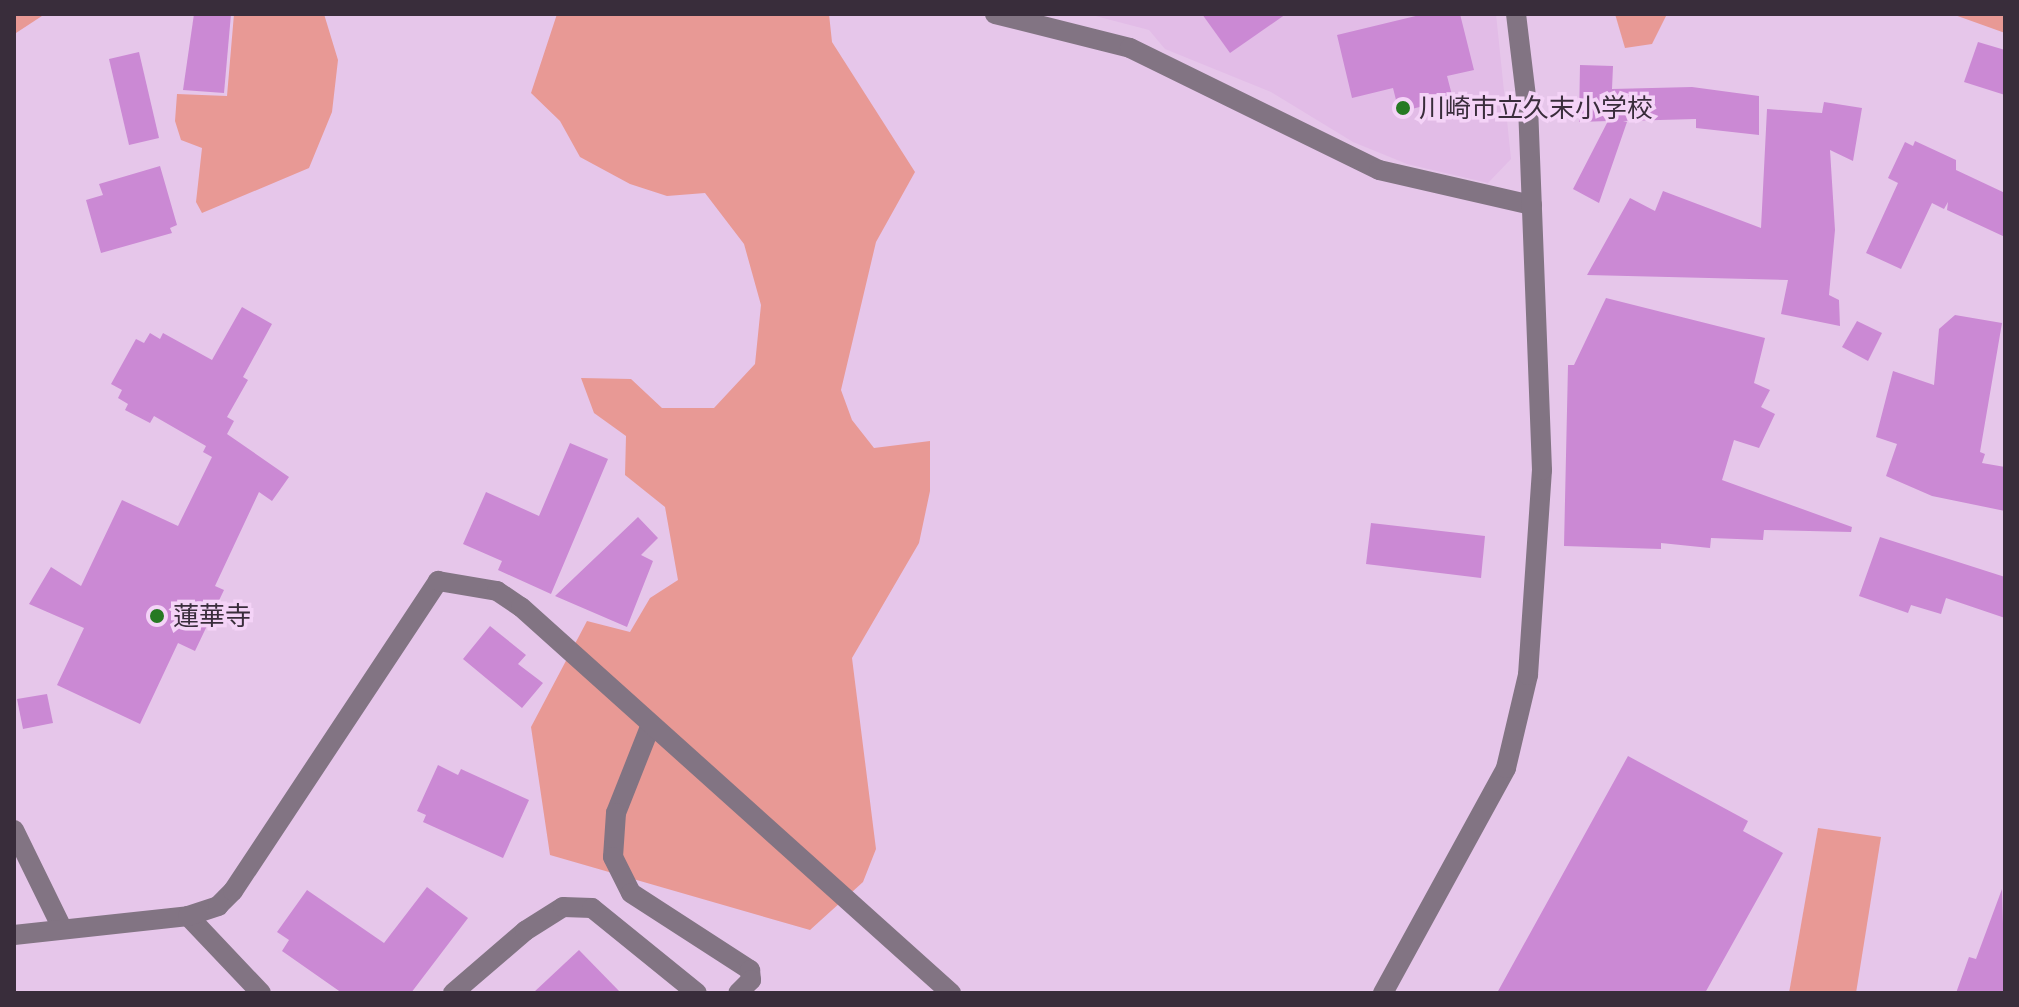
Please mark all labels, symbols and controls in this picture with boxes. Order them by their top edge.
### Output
place label: 川崎市立久末小学校 [1419,92,1653,124]
marker: 川崎市立久末小学校 [1394,99,1412,117]
place label: 蓮華寺 [173,600,251,632]
marker: 蓮華寺 [148,607,166,625]

